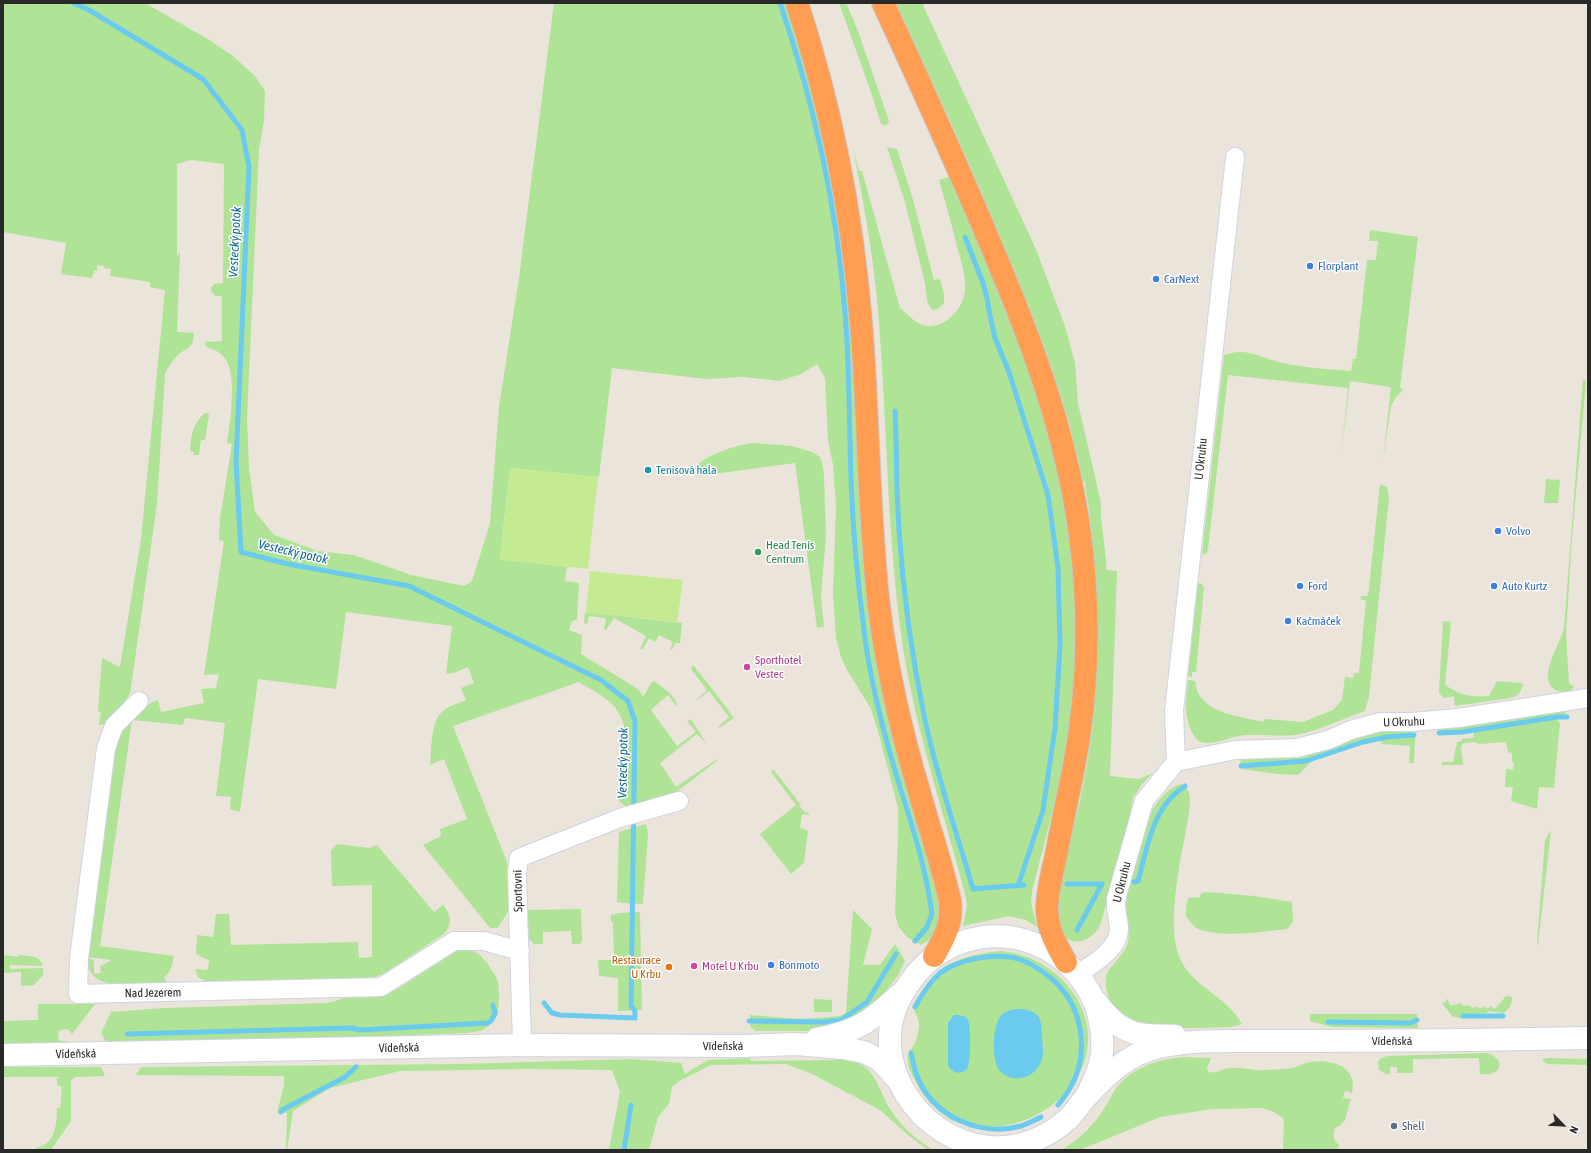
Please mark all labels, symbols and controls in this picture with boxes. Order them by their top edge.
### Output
water label: Vestecký potok [225,206,245,278]
place label: Florplant [1318,259,1359,273]
marker: Florplant [1305,261,1315,271]
place label: CarNext [1164,272,1199,286]
marker: CarNext [1151,274,1161,284]
street label: U Okruhu [1192,437,1210,481]
place label: Tenisová hala [656,463,717,477]
marker: Tenisová hala [643,465,653,475]
place label: Volvo [1506,524,1531,538]
marker: Volvo [1493,526,1503,536]
water label: Vestecký potok [257,536,329,568]
place label: Head Tenis Centrum [766,538,814,566]
marker: Head Tenis Centrum [753,547,763,557]
place label: Ford [1308,579,1327,593]
place label: Auto Kurtz [1502,579,1547,593]
marker: Ford [1295,581,1305,591]
marker: Auto Kurtz [1489,581,1499,591]
place label: Kačmáček [1296,614,1341,628]
marker: Kačmáček [1283,616,1293,626]
place label: Sporthotel Vestec [755,653,802,681]
marker: Sporthotel Vestec [742,662,752,672]
street label: U Okruhu [1383,714,1425,730]
water label: Vestecký potok [615,727,631,799]
street label: U Okruhu [1110,860,1134,904]
street label: Sportovní [510,870,526,912]
place label: Restaurace U Krbu [612,953,661,981]
place label: Bonmoto [779,958,819,972]
place label: Motel U Krbu [702,959,759,973]
marker: Bonmoto [766,960,776,970]
marker: Motel U Krbu [689,961,699,971]
marker: Restaurace U Krbu [664,962,674,972]
street label: Nad Jezerem [125,985,181,1001]
street label: Vídeňská [1372,1034,1412,1048]
street label: Vídeňská [703,1039,743,1053]
street label: Vídeňská [379,1040,419,1056]
street label: Vídeňská [56,1046,96,1062]
north arrow [1543,1105,1583,1145]
place label: Shell [1402,1119,1425,1133]
marker: Shell [1389,1121,1399,1131]
text: N [1567,1124,1581,1135]

